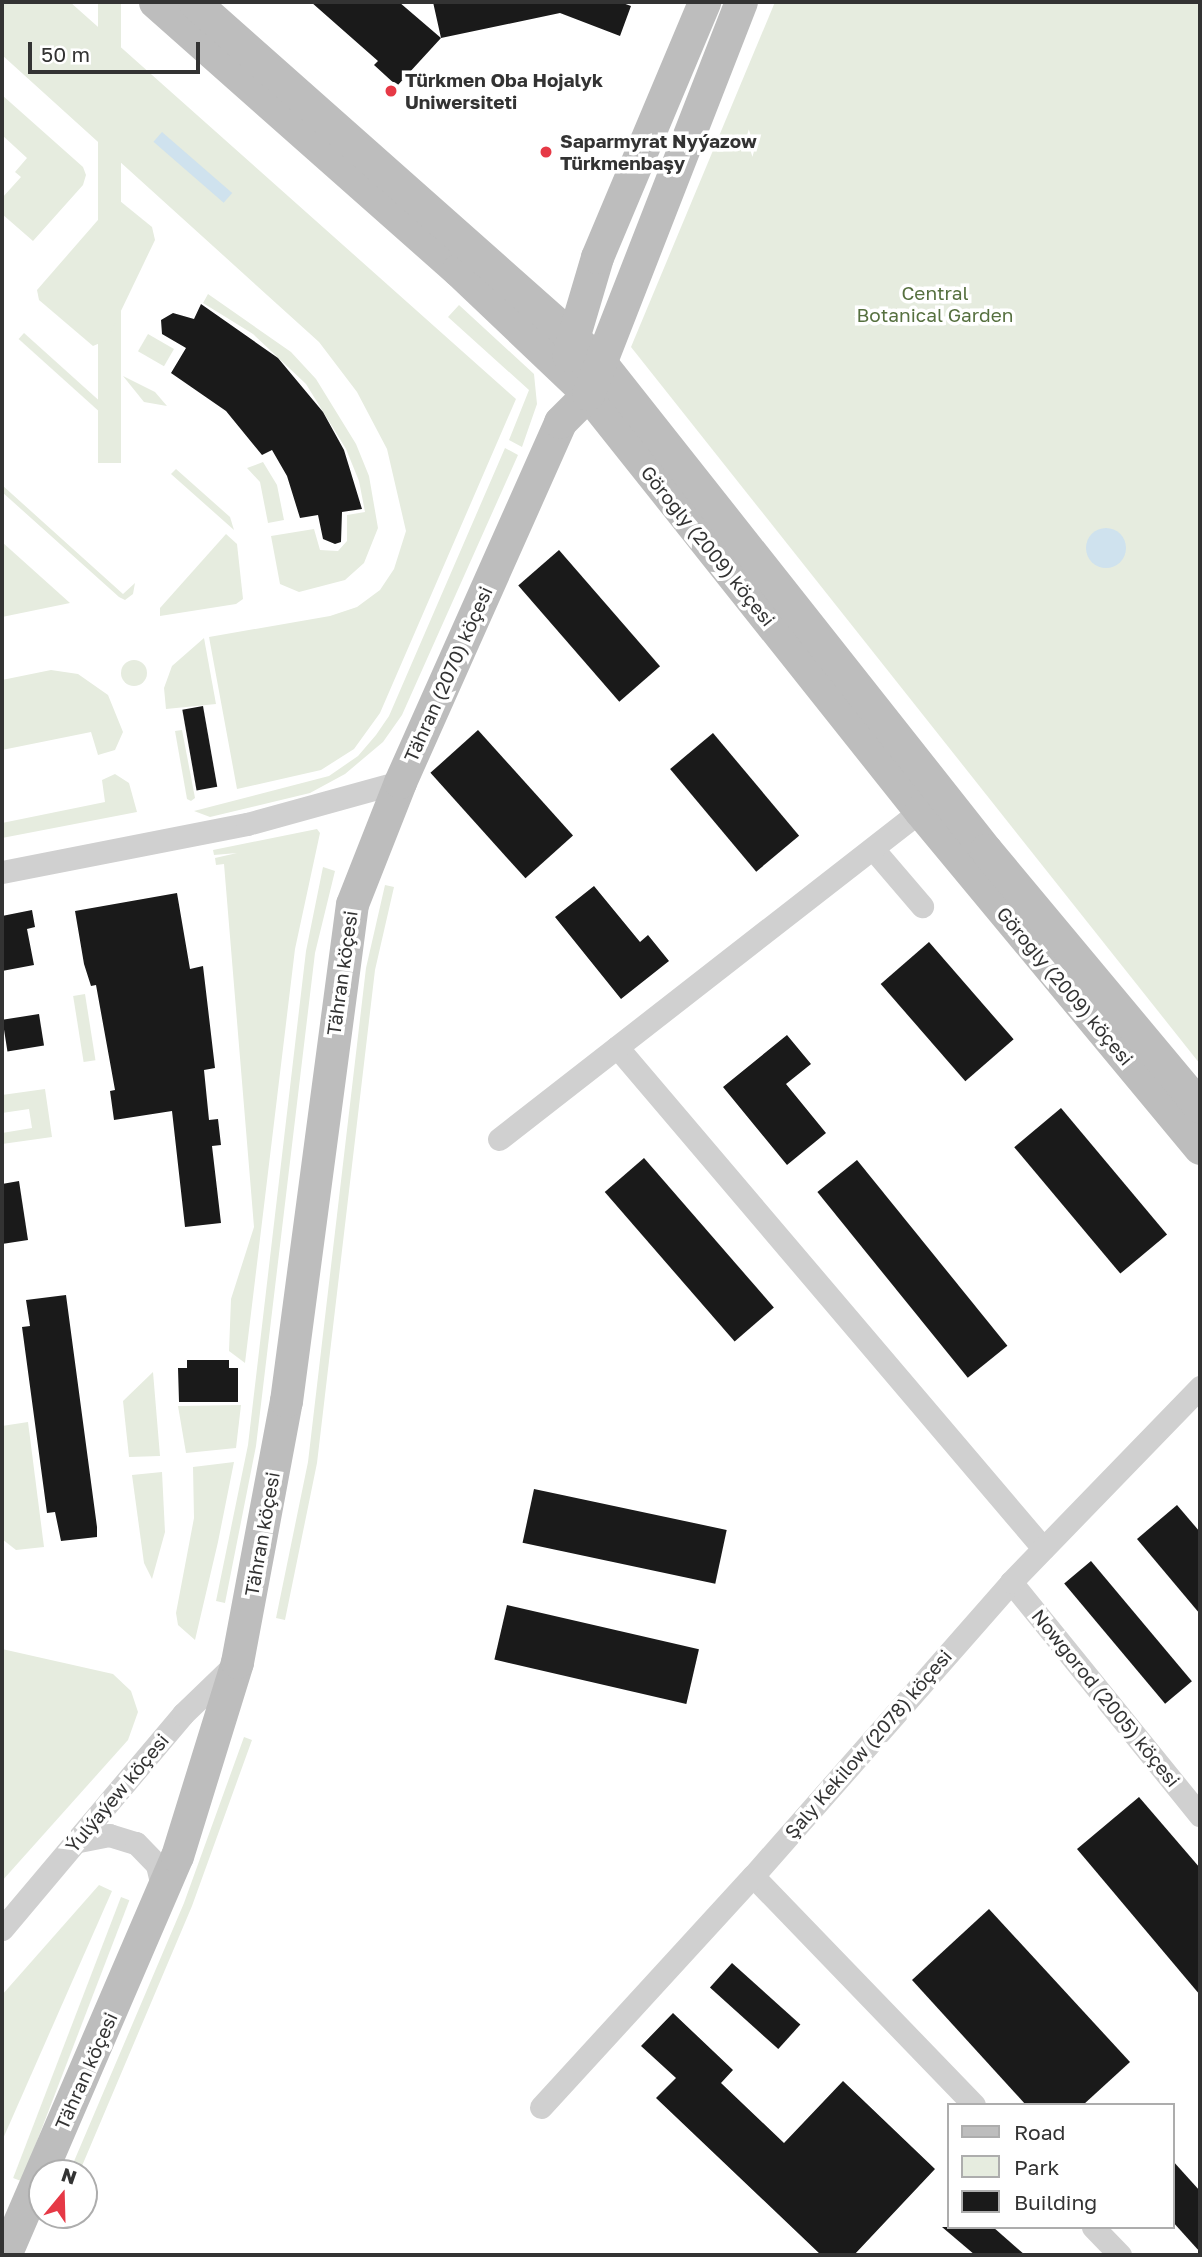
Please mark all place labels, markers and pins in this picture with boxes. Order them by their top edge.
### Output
place label: Türkmen Oba Hojalyk Uniwersiteti [405,69,603,113]
marker: Türkmen Oba Hojalyk Uniwersiteti [383,83,399,99]
place label: Saparmyrat Nyýazow Türkmenbaşy [560,130,757,174]
marker: Saparmyrat Nyýazow Türkmenbaşy [538,144,554,160]

